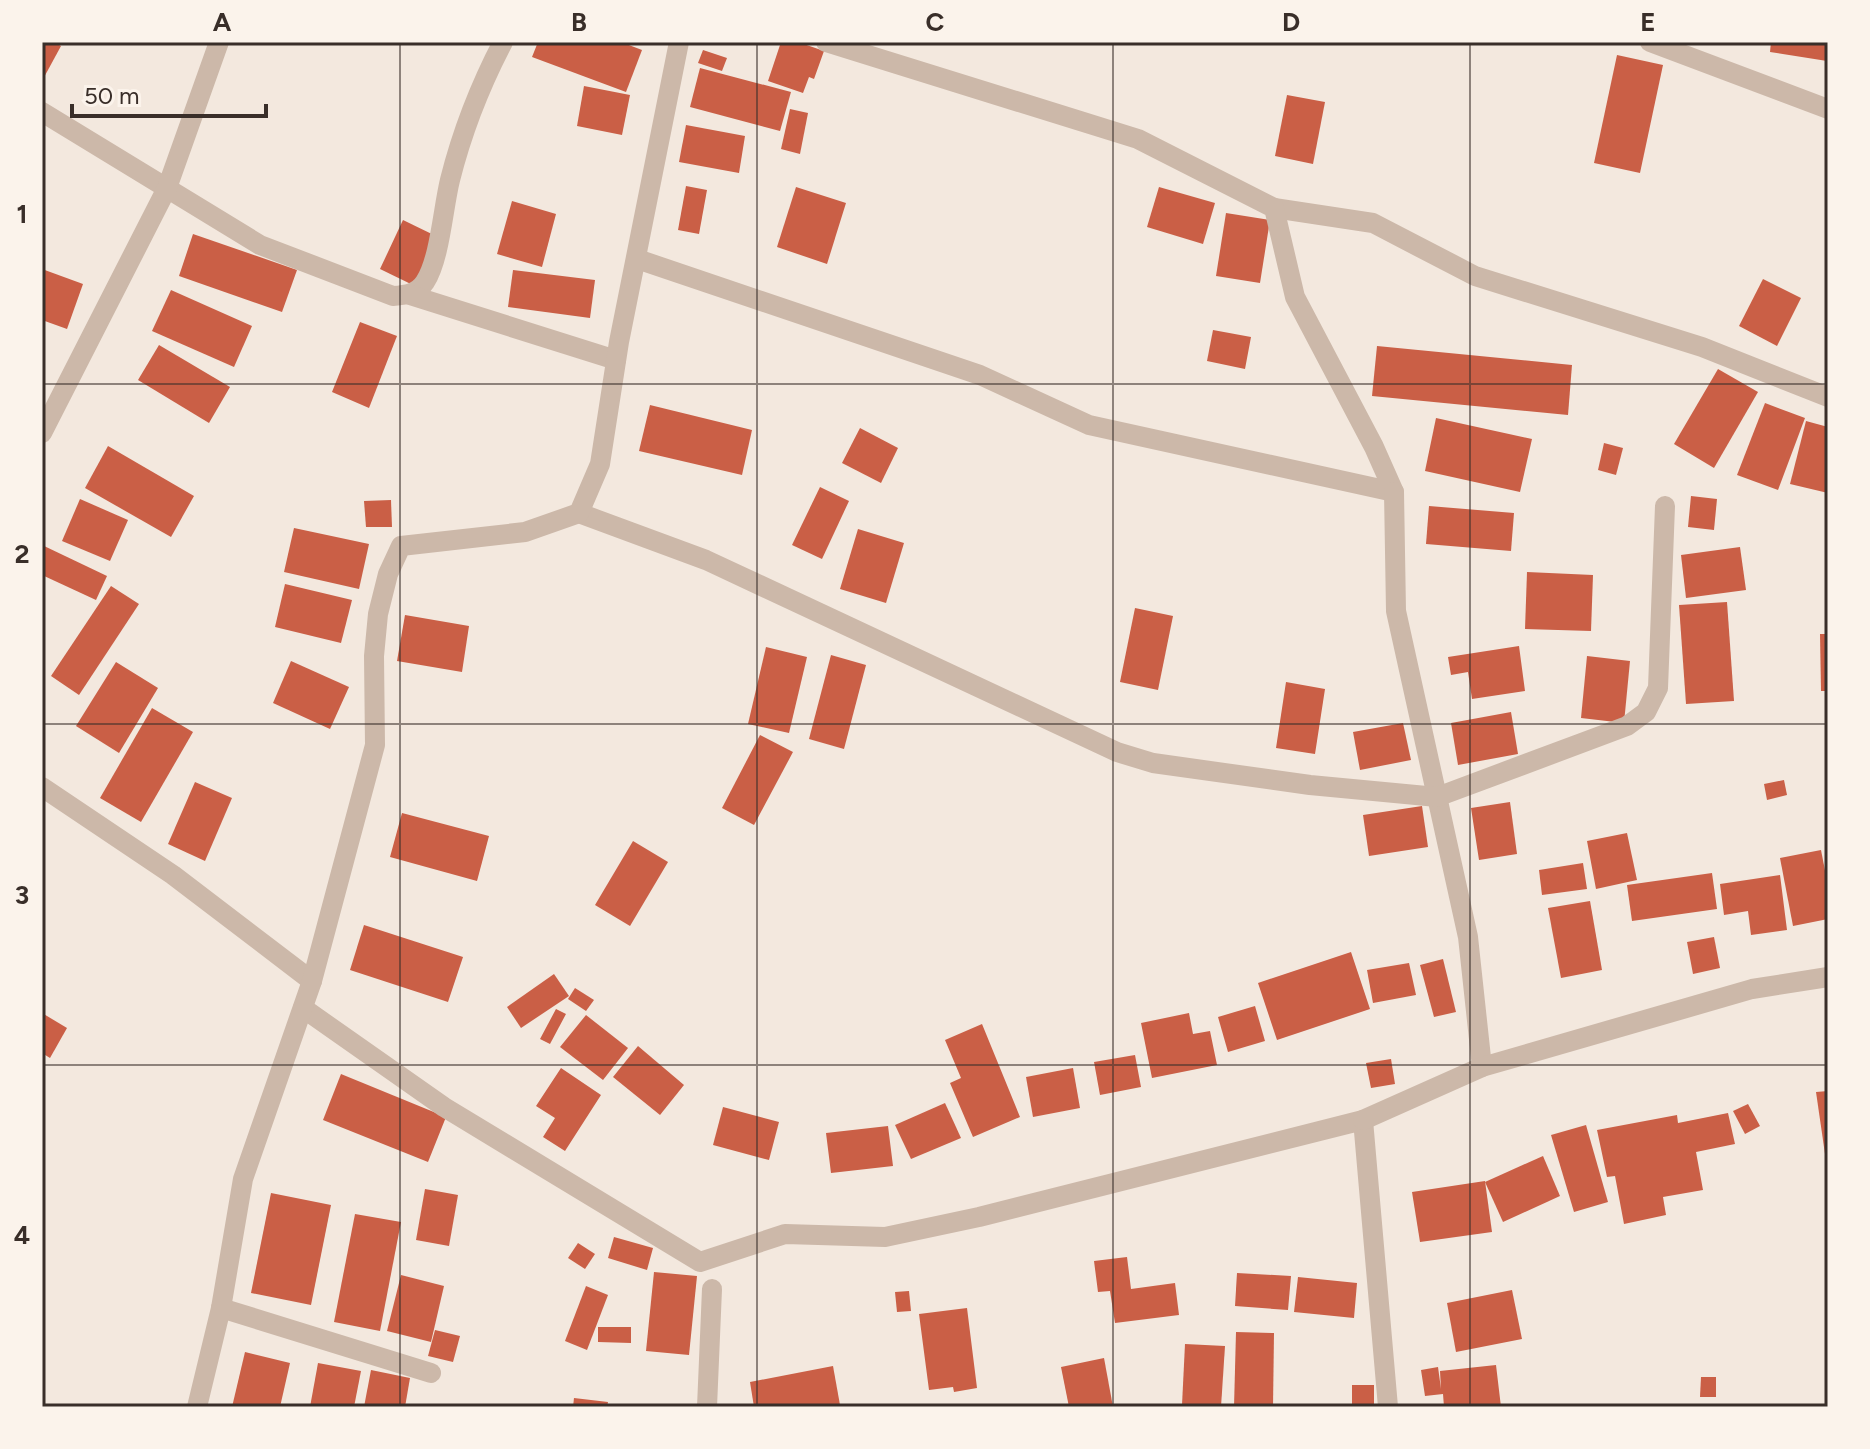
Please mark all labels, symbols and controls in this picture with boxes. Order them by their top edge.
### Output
text: A [213,6,232,38]
text: B [571,6,587,38]
text: C [926,6,945,38]
text: D [1282,6,1300,38]
text: E [1640,6,1656,38]
scale bar [72,68,266,118]
text: 50 m [84,81,140,110]
text: 1 [17,198,27,230]
text: 2 [14,538,30,570]
text: 3 [15,879,29,911]
text: 4 [14,1219,30,1251]

